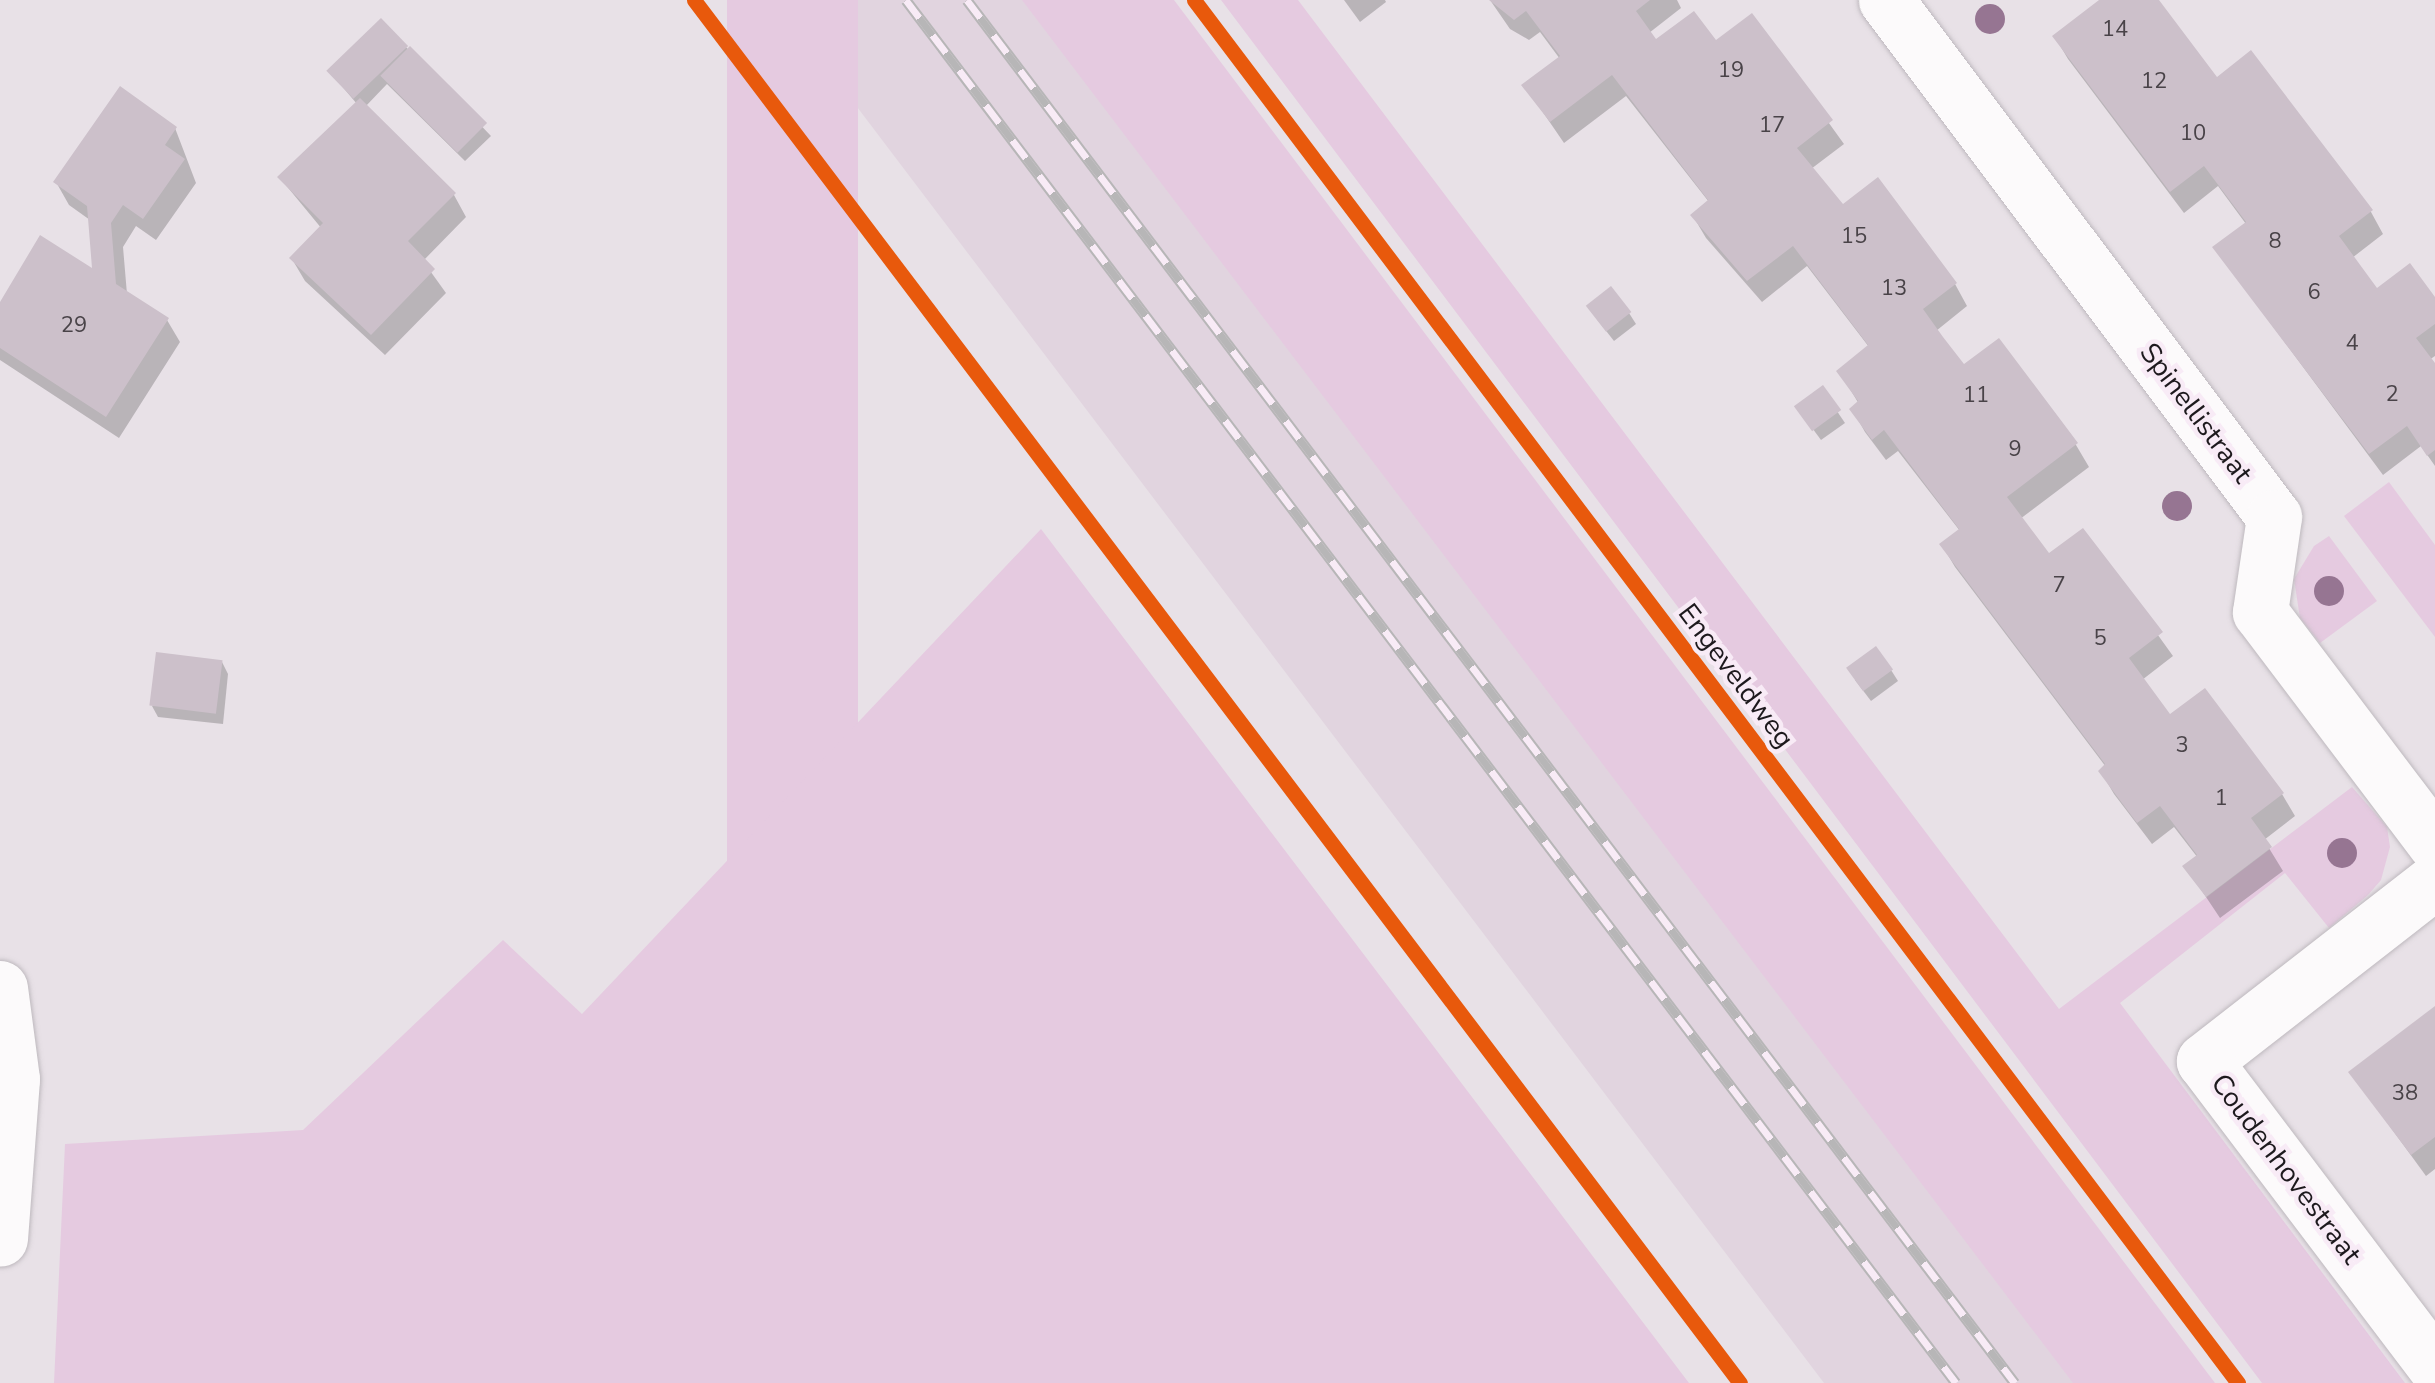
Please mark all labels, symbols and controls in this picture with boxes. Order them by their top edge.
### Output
house number: 14 [2102,17,2128,43]
house number: 19 [1718,58,1744,84]
house number: 12 [2141,69,2167,95]
house number: 17 [1759,113,1785,139]
house number: 10 [2180,121,2206,147]
house number: 15 [1841,224,1867,250]
house number: 8 [2268,229,2282,255]
house number: 13 [1881,276,1907,302]
house number: 6 [2307,280,2321,306]
house number: 29 [61,313,87,339]
house number: 4 [2345,331,2359,357]
street label: Spinellistraat [2133,336,2259,490]
house number: 2 [2385,382,2399,408]
house number: 11 [1963,383,1989,409]
house number: 9 [2008,437,2022,463]
house number: 7 [2052,573,2066,599]
street label: Engeveldweg [1671,597,1801,755]
house number: 5 [2093,626,2107,652]
house number: 3 [2175,733,2189,759]
house number: 1 [2214,786,2228,812]
street label: Coudenhovestraat [2204,1067,2368,1271]
house number: 38 [2392,1081,2418,1107]

